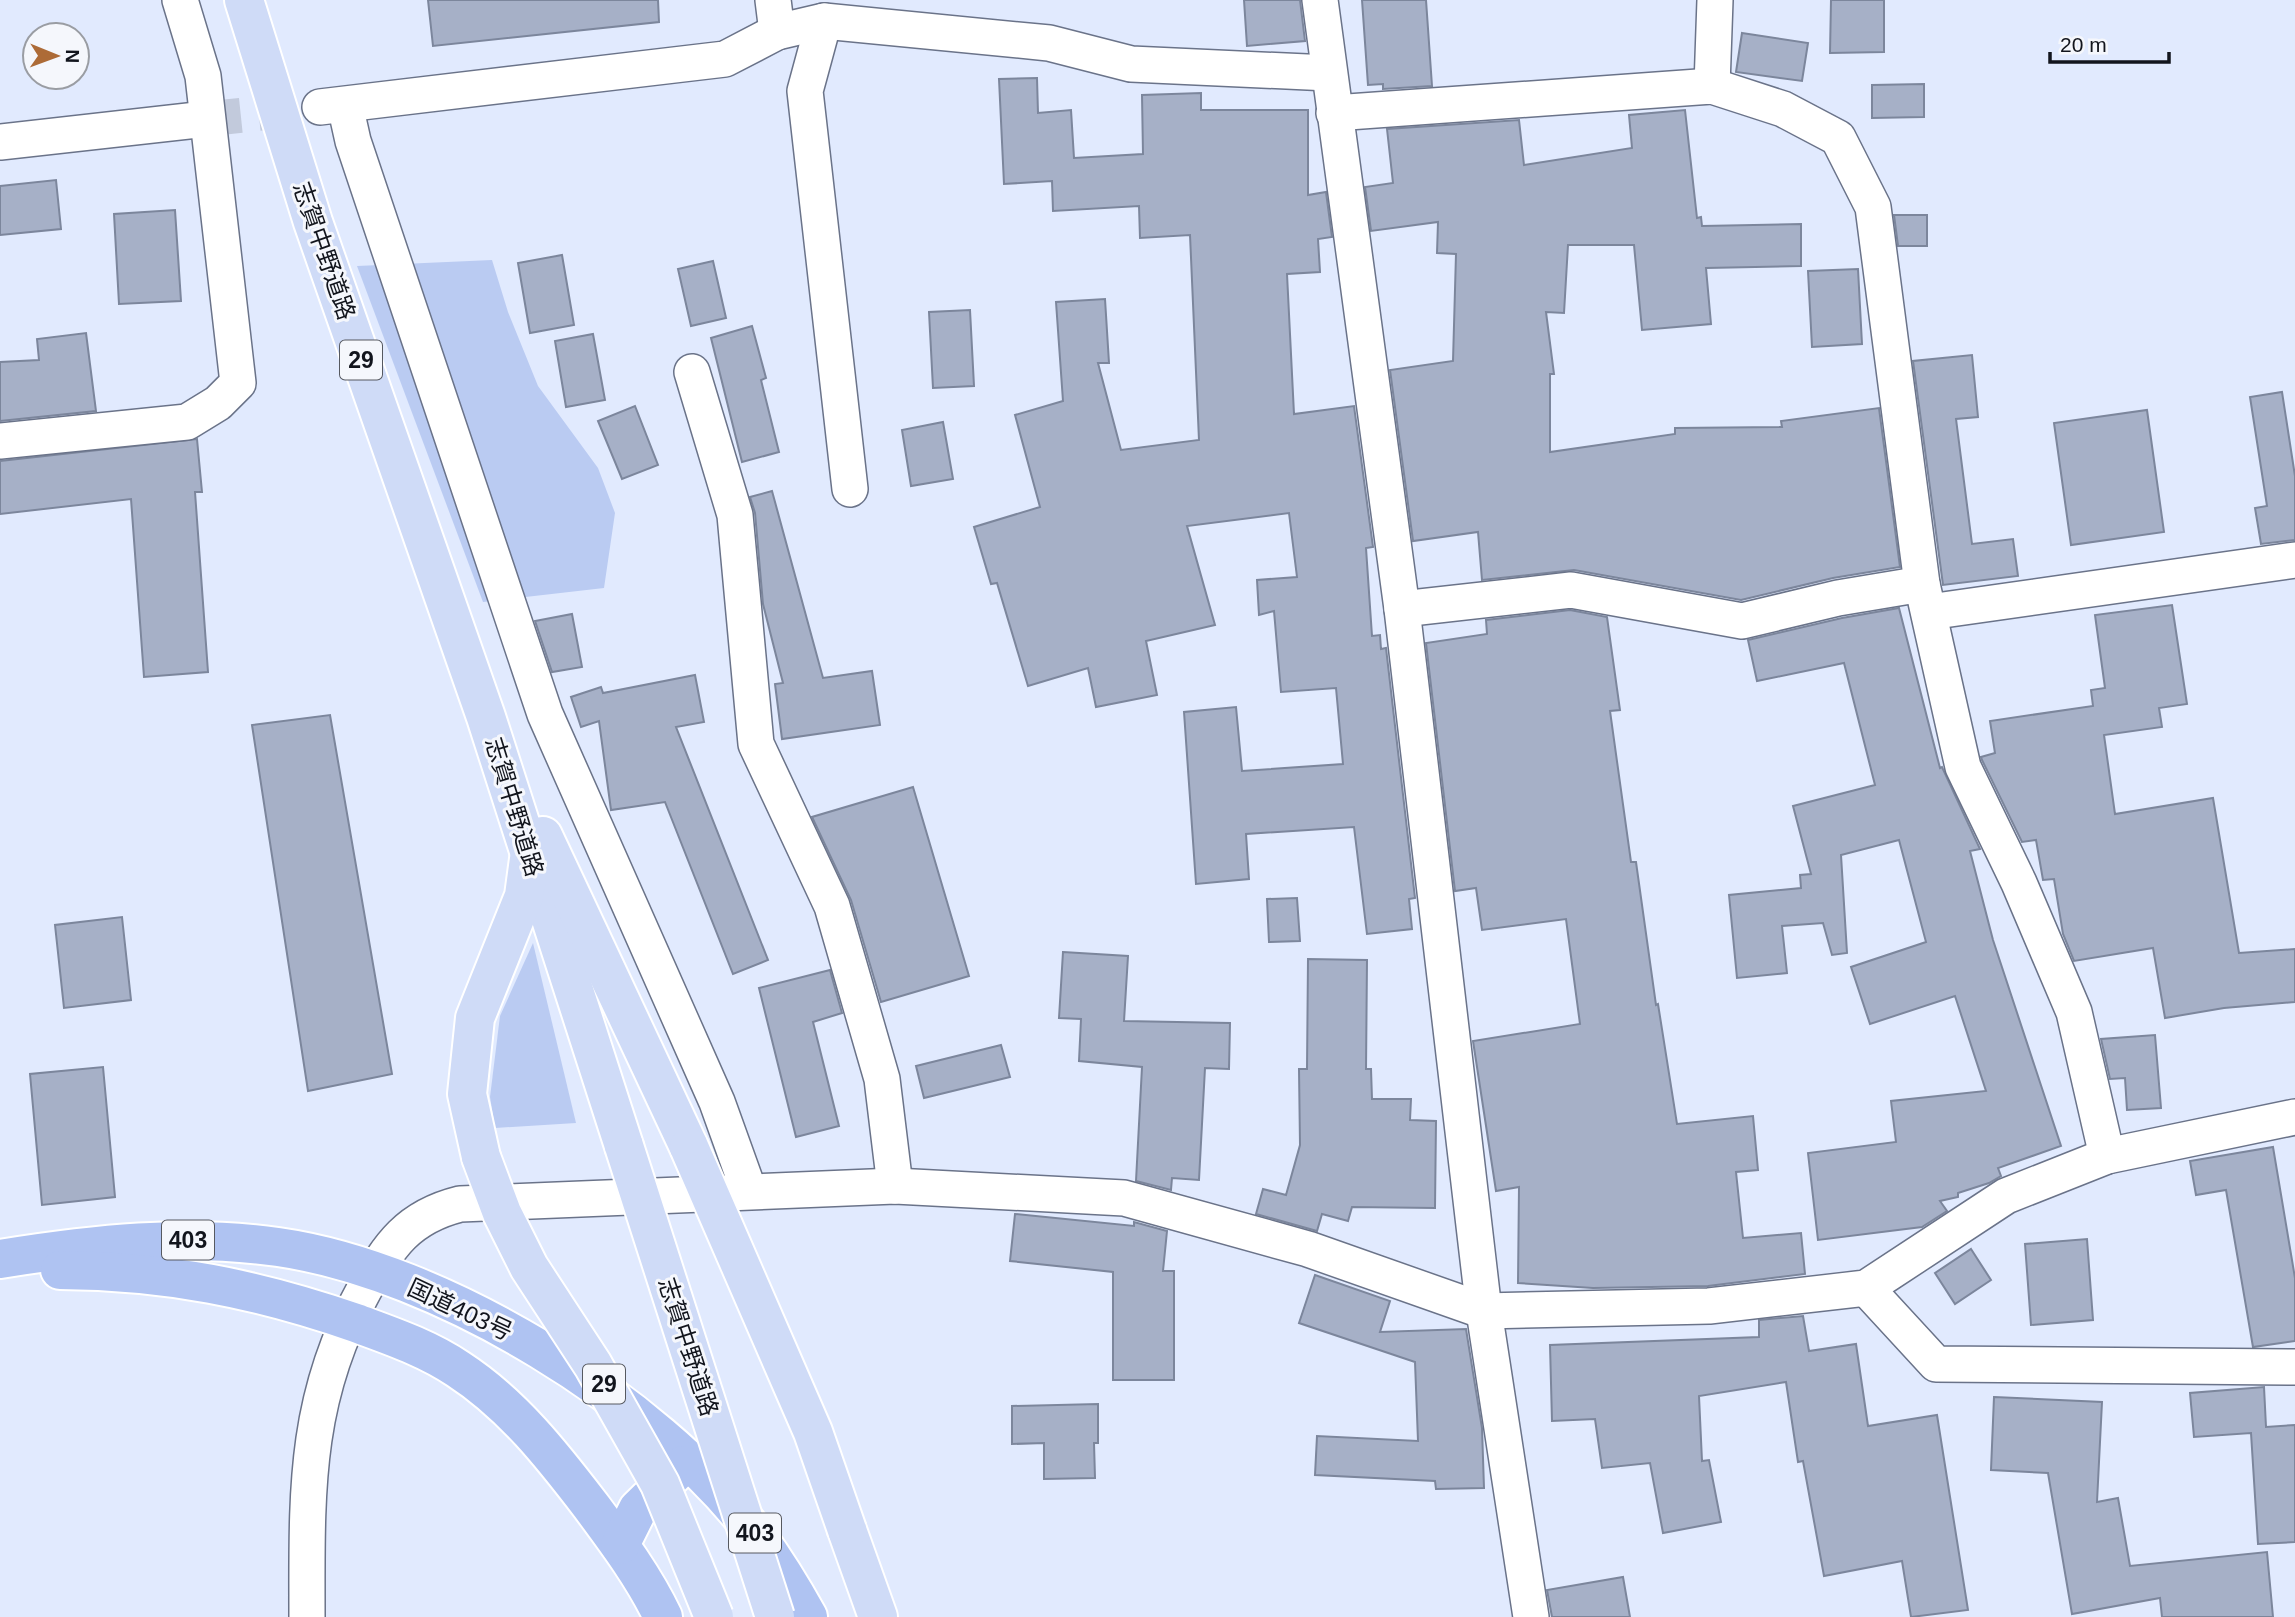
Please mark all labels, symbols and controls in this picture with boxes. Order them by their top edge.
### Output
north arrow [21,21,91,91]
scale bar [2050,21,2169,65]
text: 20 m [2060,33,2107,56]
text: N [62,49,83,63]
street label: 志賀中野道路 [288,178,361,323]
road number: 29 [340,340,382,380]
street label: 志賀中野道路 [481,734,548,880]
road number: 403 [162,1220,214,1260]
street label: 国道403号 [404,1274,517,1345]
street label: 志賀中野道路 [653,1274,724,1419]
road number: 29 [583,1364,625,1404]
road number: 403 [729,1514,781,1552]

